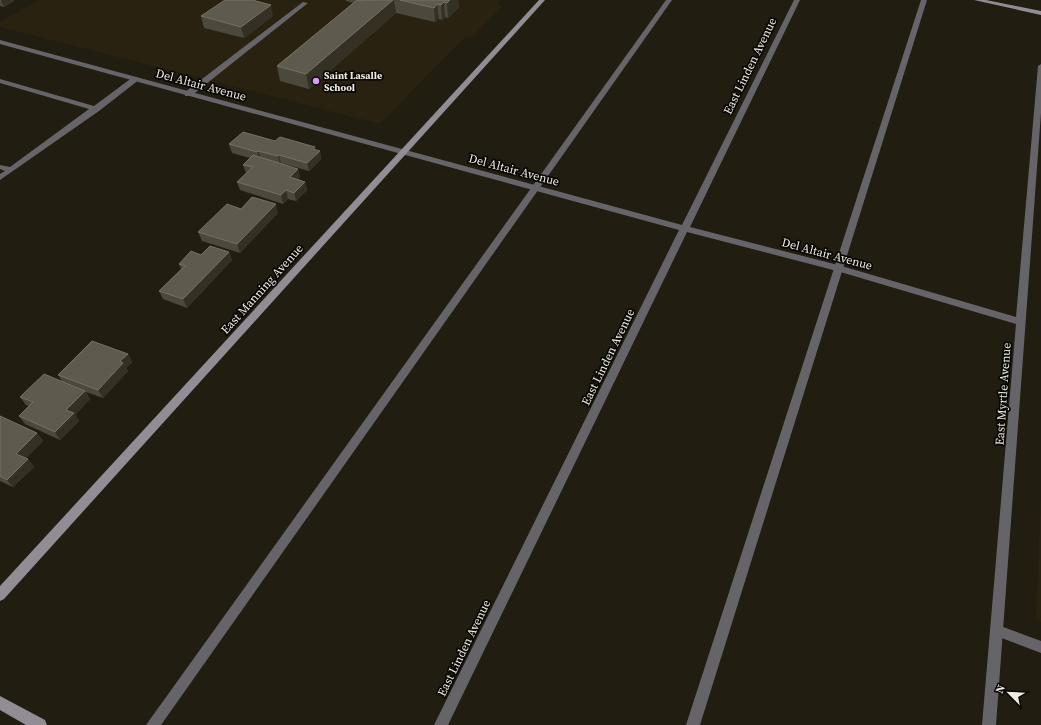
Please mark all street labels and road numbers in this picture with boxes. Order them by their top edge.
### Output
street label: East Linden Avenue [720,15,780,117]
street label: Del Altair Avenue [154,65,248,105]
street label: Del Altair Avenue [467,150,561,190]
street label: Del Altair Avenue [780,234,874,274]
street label: East Manning Avenue [217,241,307,337]
street label: East Linden Avenue [578,306,638,408]
street label: East Myrtle Avenue [991,342,1015,446]
street label: East Linden Avenue [434,597,494,699]

